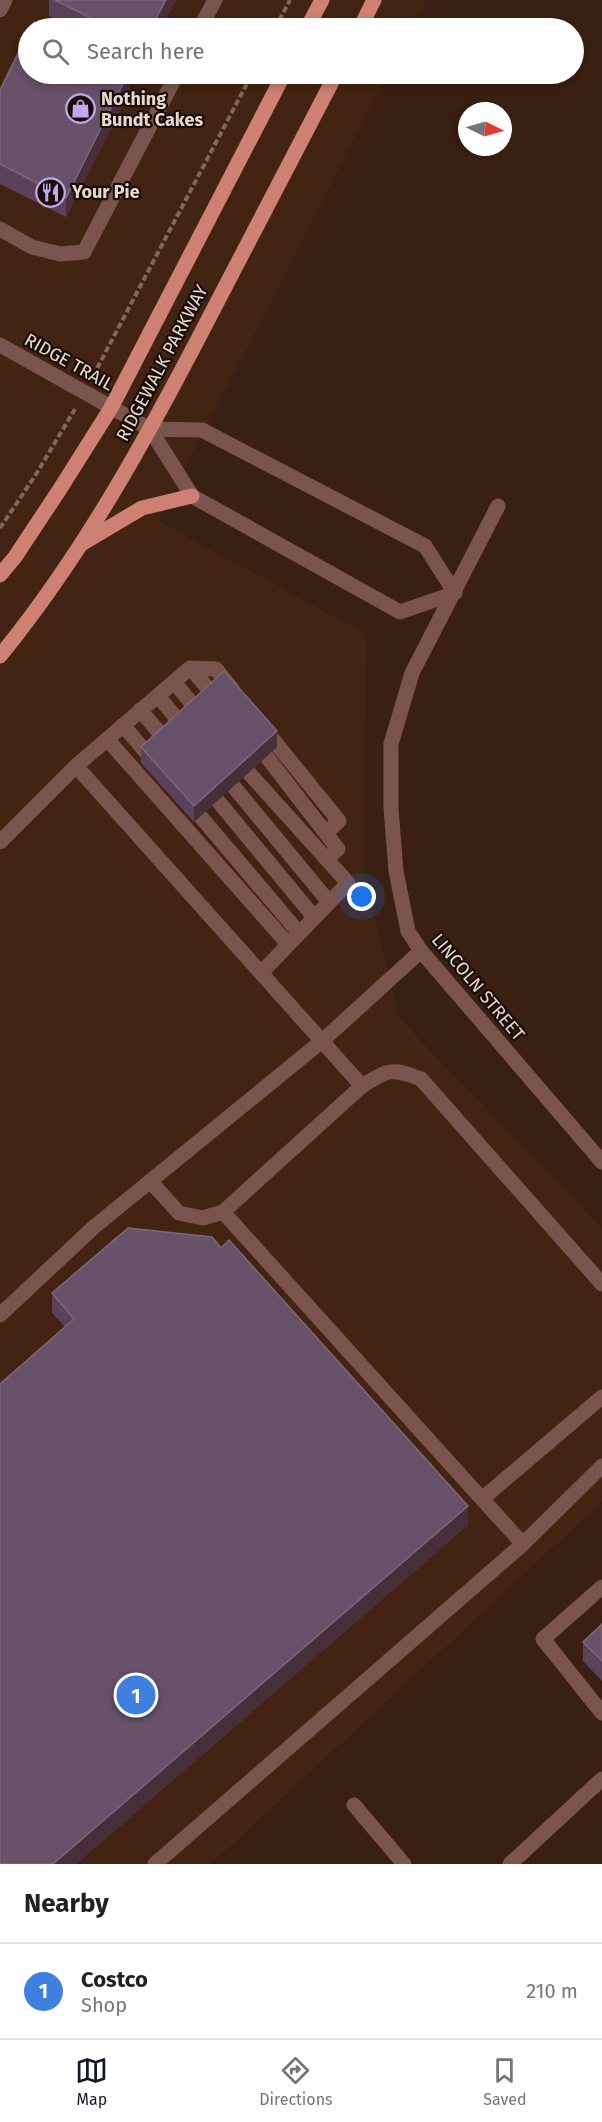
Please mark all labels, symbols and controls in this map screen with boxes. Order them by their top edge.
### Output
search box [18,18,584,84]
icon: search [39,35,72,68]
text: Search here [87,38,205,65]
place label: Nothing Bundt Cakes [101,88,203,131]
shop icon: Nothing Bundt Cakes [64,93,96,125]
north arrow [458,102,512,156]
restaurant icon: Your Pie [35,176,67,208]
place label: Your Pie [71,181,140,203]
street label: RIDGEWALK PARKWAY [112,281,213,445]
street label: RIDGE TRAIL [21,329,117,395]
your location [347,882,376,911]
street label: LINCOLN STREET [427,929,530,1046]
pin: 1 [116,1672,156,1718]
text: Nearby [24,1888,109,1919]
text: Costco [81,1966,148,1993]
text: 1 [39,1979,48,2003]
text: 210 m [526,1979,578,2003]
text: Shop [81,1993,127,2017]
tab: Map [75,2054,108,2109]
tab: Directions [259,2054,333,2109]
tab: Saved [483,2054,527,2109]

